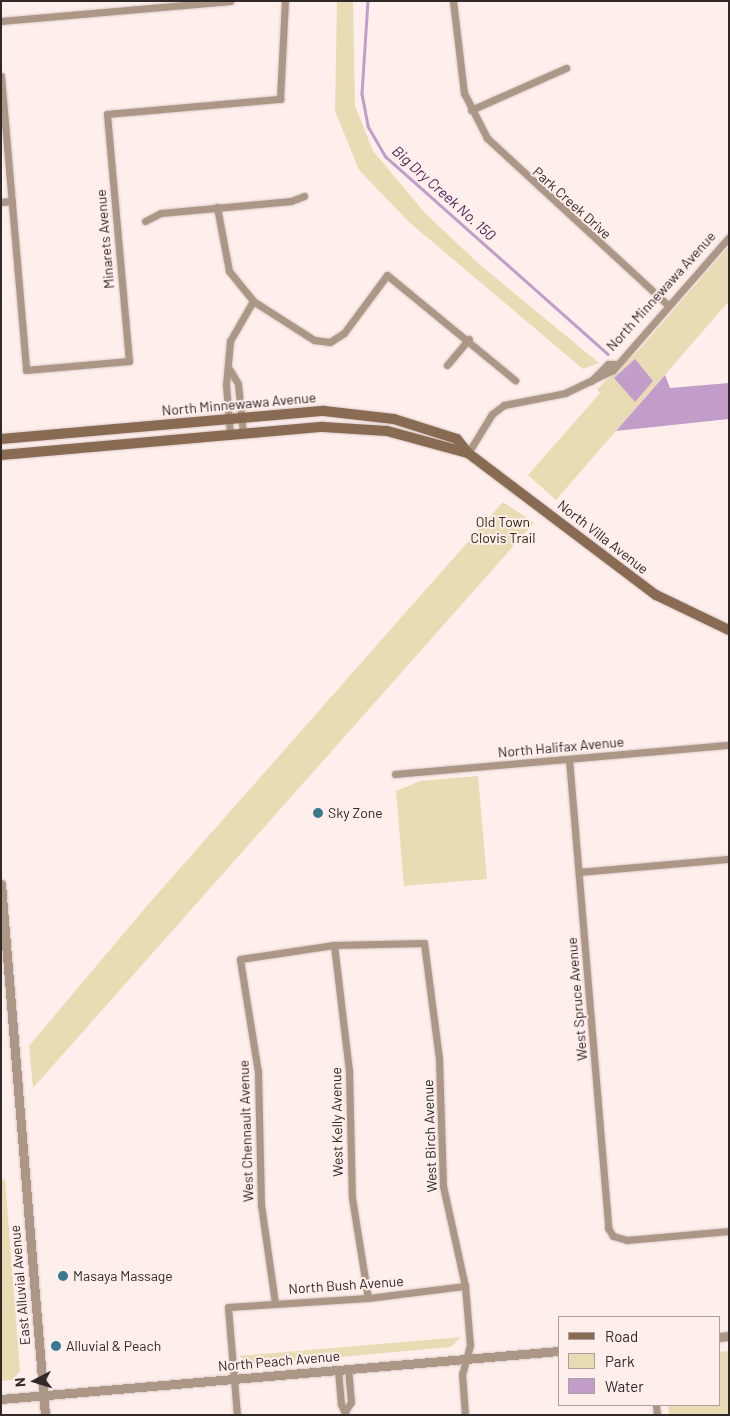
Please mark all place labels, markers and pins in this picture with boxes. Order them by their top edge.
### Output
place label: Sky Zone [328,805,383,821]
marker: Sky Zone [312,807,324,819]
place label: Masaya Massage [73,1268,173,1284]
marker: Masaya Massage [57,1270,69,1282]
place label: Alluvial & Peach [66,1338,161,1354]
marker: Alluvial & Peach [50,1340,62,1352]

